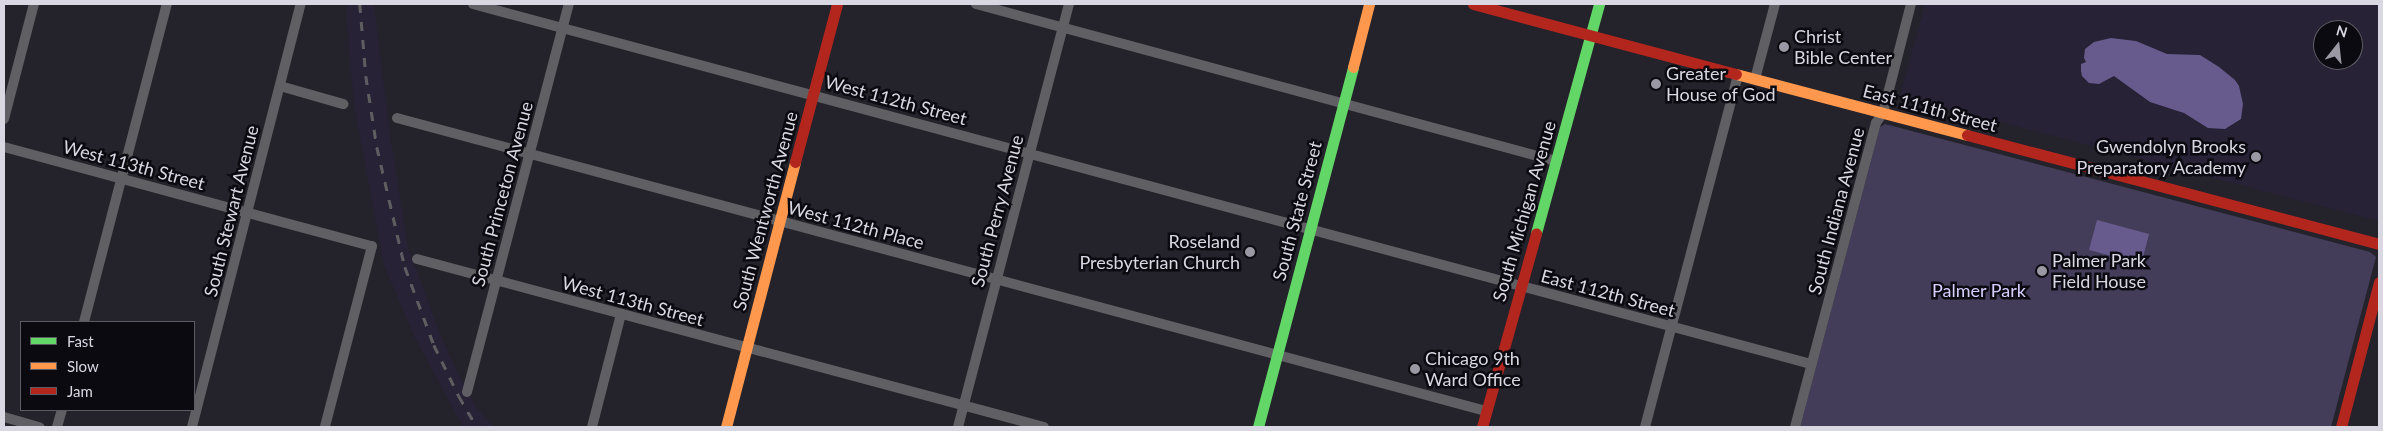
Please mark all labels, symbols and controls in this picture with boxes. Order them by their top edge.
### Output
north arrow [2313,20,2363,70]
text: N [2334,21,2350,41]
place label: Christ Bible Center [1794,26,1892,68]
marker: Christ Bible Center [1778,41,1790,53]
place label: Greater House of God [1666,63,1776,106]
street label: West 112th Street [823,71,969,129]
marker: Greater House of God [1650,78,1662,90]
street label: East 111th Street [1861,80,1999,136]
street label: South Princeton Avenue [467,99,537,289]
street label: South Wentworth Avenue [728,109,802,313]
street label: South Michigan Avenue [1488,118,1560,304]
street label: South Stewart Avenue [199,123,263,299]
street label: South Indiana Avenue [1803,125,1869,297]
street label: South Perry Avenue [966,132,1028,290]
street label: West 113th Street [61,136,207,194]
place label: Gwendolyn Brooks Preparatory Academy [2075,136,2246,178]
street label: South State Street [1268,139,1326,283]
marker: Gwendolyn Brooks Preparatory Academy [2250,151,2262,163]
street label: West 112th Place [785,196,927,254]
place label: Roseland Presbyterian Church [1079,231,1240,274]
marker: Roseland Presbyterian Church [1244,246,1256,258]
place label: Palmer Park Field House [2052,250,2146,292]
street label: East 112th Street [1539,265,1677,321]
marker: Palmer Park Field House [2036,265,2048,277]
street label: West 113th Street [560,272,706,330]
park label: Palmer Park [1932,279,2026,301]
legend [20,321,195,411]
text: Fast [67,332,94,350]
place label: Chicago 9th Ward Office [1425,348,1521,390]
text: Slow [67,357,99,375]
marker: Chicago 9th Ward Office [1409,363,1421,375]
text: Jam [67,382,93,400]

